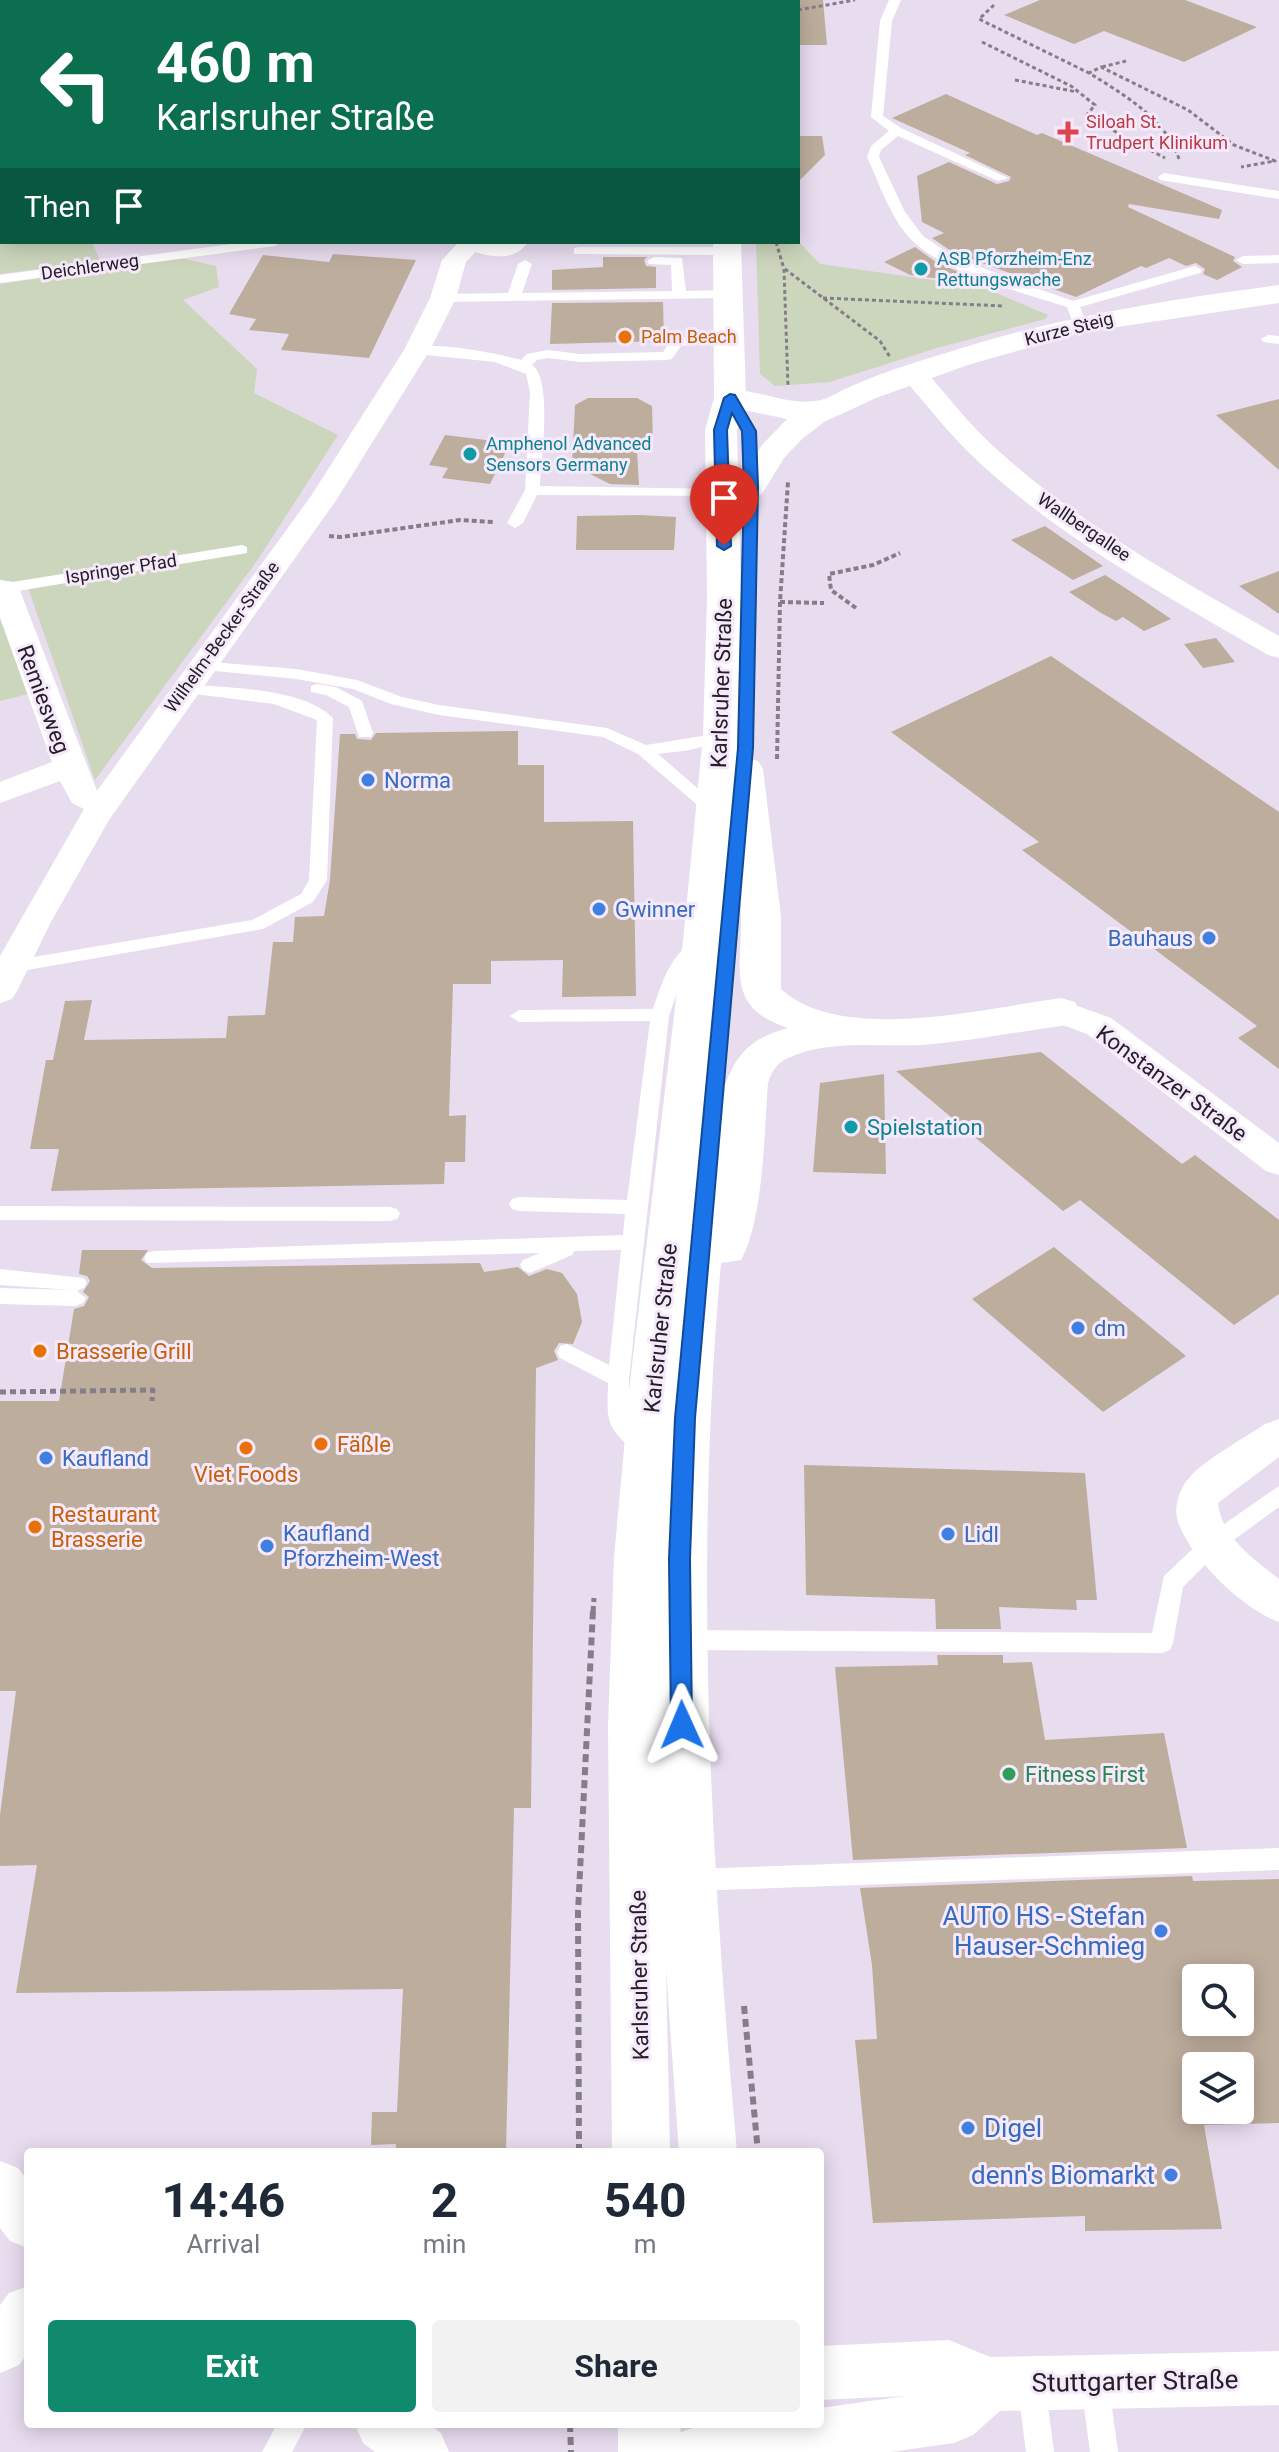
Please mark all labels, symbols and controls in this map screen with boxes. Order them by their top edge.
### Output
text: 460 m [156,30,315,96]
icon: left [24,32,128,136]
text: Karlsruher Straße [156,97,435,139]
place label: Siloah St. Trudpert Klinikum [1086,111,1228,153]
marker: Siloah St. Trudpert Klinikum [1057,121,1079,143]
icon: arrive [107,184,151,228]
text: Then [24,189,91,224]
place label: ASB Pforzheim-Enz Rettungswache [937,248,1092,290]
street label: Deichlerweg [40,249,140,284]
marker: ASB Pforzheim-Enz Rettungswache [912,260,930,278]
street label: Kurze Steig [1022,307,1115,350]
place label: Palm Beach [641,326,737,347]
marker: Palm Beach [616,328,634,346]
place label: Amphenol Advanced Sensors Germany [486,433,651,475]
marker: Amphenol Advanced Sensors Germany [461,445,479,463]
pin [690,464,758,546]
icon: arrive [702,476,746,520]
street label: Wallbergallee [1034,488,1135,565]
street label: Ispringer Pfad [64,549,178,588]
street label: Wilhelm-Becker-Straße [160,557,283,716]
street label: Karlsruher Straße [706,598,737,769]
street label: Remiesweg [12,642,75,757]
place label: Norma [384,768,451,793]
marker: Norma [359,771,377,789]
place label: Gwinner [615,897,696,922]
marker: Gwinner [590,900,608,918]
place label: Bauhaus [1108,926,1193,951]
marker: Bauhaus [1200,929,1218,947]
street label: Konstanzer Straße [1091,1020,1252,1146]
place label: Spielstation [867,1115,983,1140]
marker: Spielstation [842,1118,860,1136]
street label: Karlsruher Straße [639,1242,682,1414]
place label: dm [1094,1316,1126,1341]
marker: dm [1069,1319,1087,1337]
place label: Brasserie Grill [56,1339,192,1364]
marker: Brasserie Grill [31,1342,49,1360]
place label: Fäßle [337,1432,391,1457]
marker: Fäßle [312,1435,330,1453]
marker: Viet Foods [237,1439,255,1457]
place label: Kaufland [62,1446,149,1471]
marker: Kaufland [37,1449,55,1467]
place label: Viet Foods [194,1462,298,1487]
place label: Restaurant Brasserie [51,1502,157,1552]
marker: Restaurant Brasserie [26,1518,44,1536]
place label: Kaufland Pforzheim-West [283,1521,439,1571]
place label: Lidl [964,1522,999,1547]
marker: Lidl [939,1525,957,1543]
marker: Kaufland Pforzheim-West [258,1537,276,1555]
position arrow [640,1683,724,1767]
place label: Fitness First [1025,1762,1145,1787]
marker: Fitness First [1000,1765,1018,1783]
street label: Karlsruher Straße [626,1890,653,2060]
place label: AUTO HS - Stefan Hauser-Schmieg [943,1901,1145,1961]
marker: AUTO HS - Stefan Hauser-Schmieg [1152,1922,1170,1940]
map controls [1182,1964,1254,2124]
button: search [1182,1964,1254,2036]
button: layers [1182,2052,1254,2124]
place label: Digel [984,2113,1042,2143]
marker: Digel [959,2119,977,2137]
place label: denn's Biomarkt [971,2160,1155,2190]
marker: denn's Biomarkt [1162,2166,1180,2184]
text: 14:46 [162,2172,285,2229]
text: 2 [431,2172,458,2229]
text: 540 [604,2172,686,2229]
text: Arrival [187,2229,260,2259]
text: min [423,2229,466,2259]
text: m [634,2229,657,2259]
button: Exit [48,2320,416,2412]
button: Share [432,2320,800,2412]
street label: Stuttgarter Straße [1031,2364,1239,2398]

